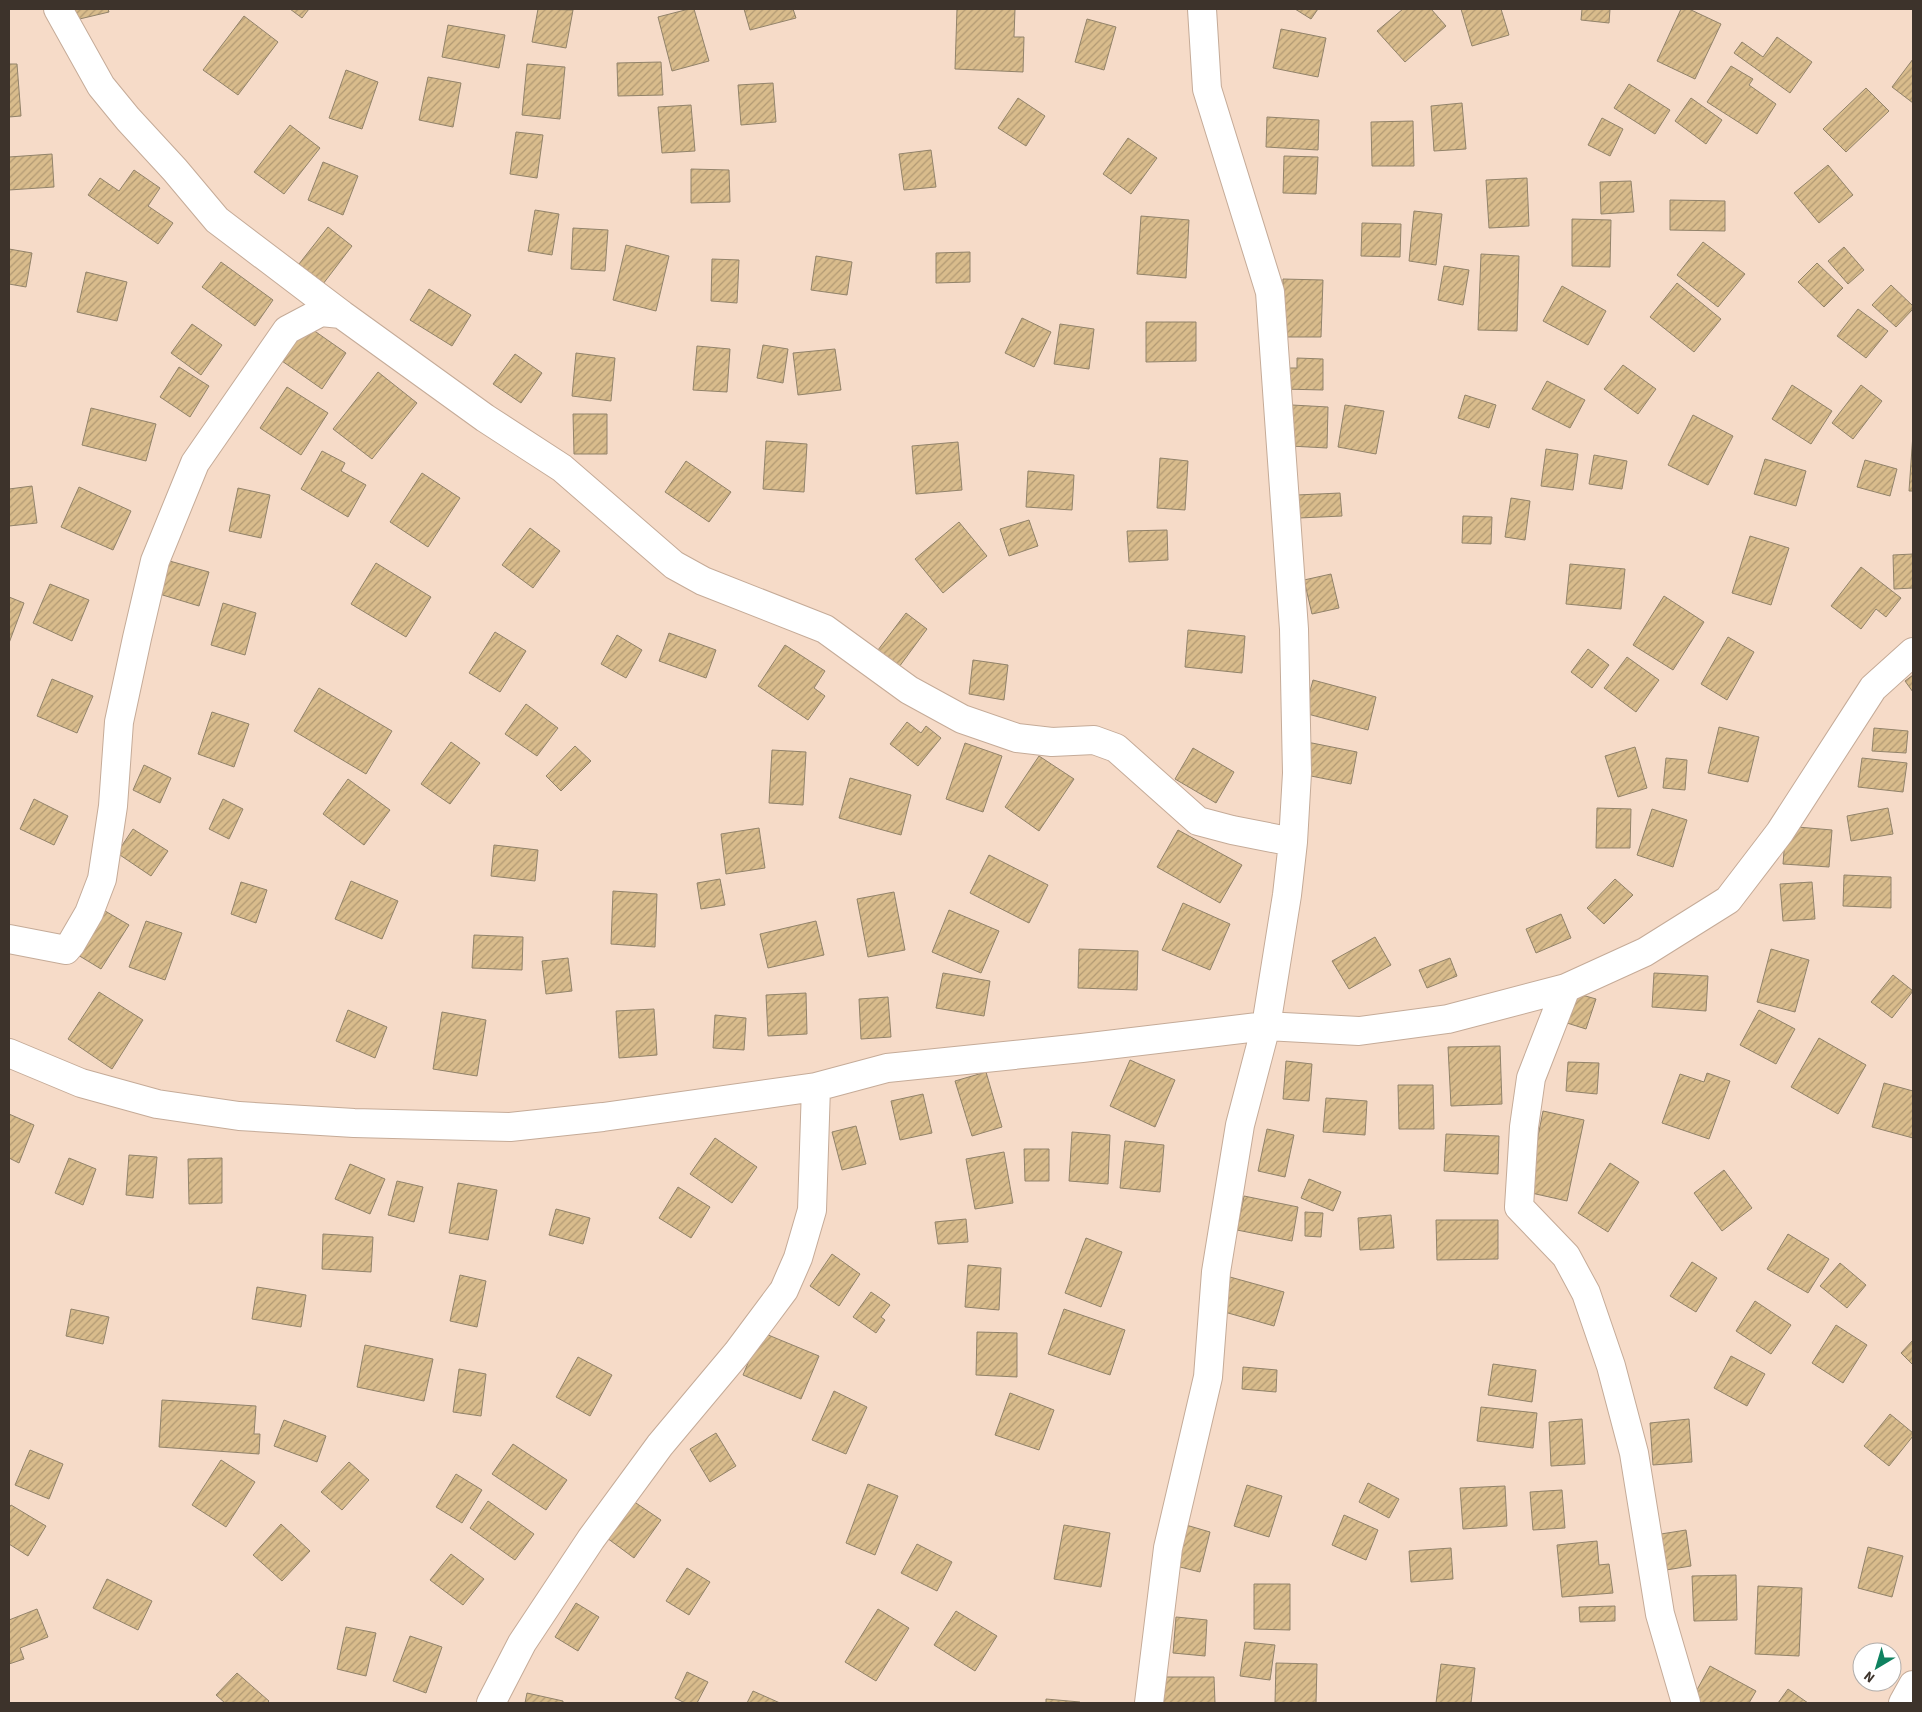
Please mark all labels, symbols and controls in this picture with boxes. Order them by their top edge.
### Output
north arrow [1852,1642,1902,1692]
text: N [1860,1666,1879,1687]

